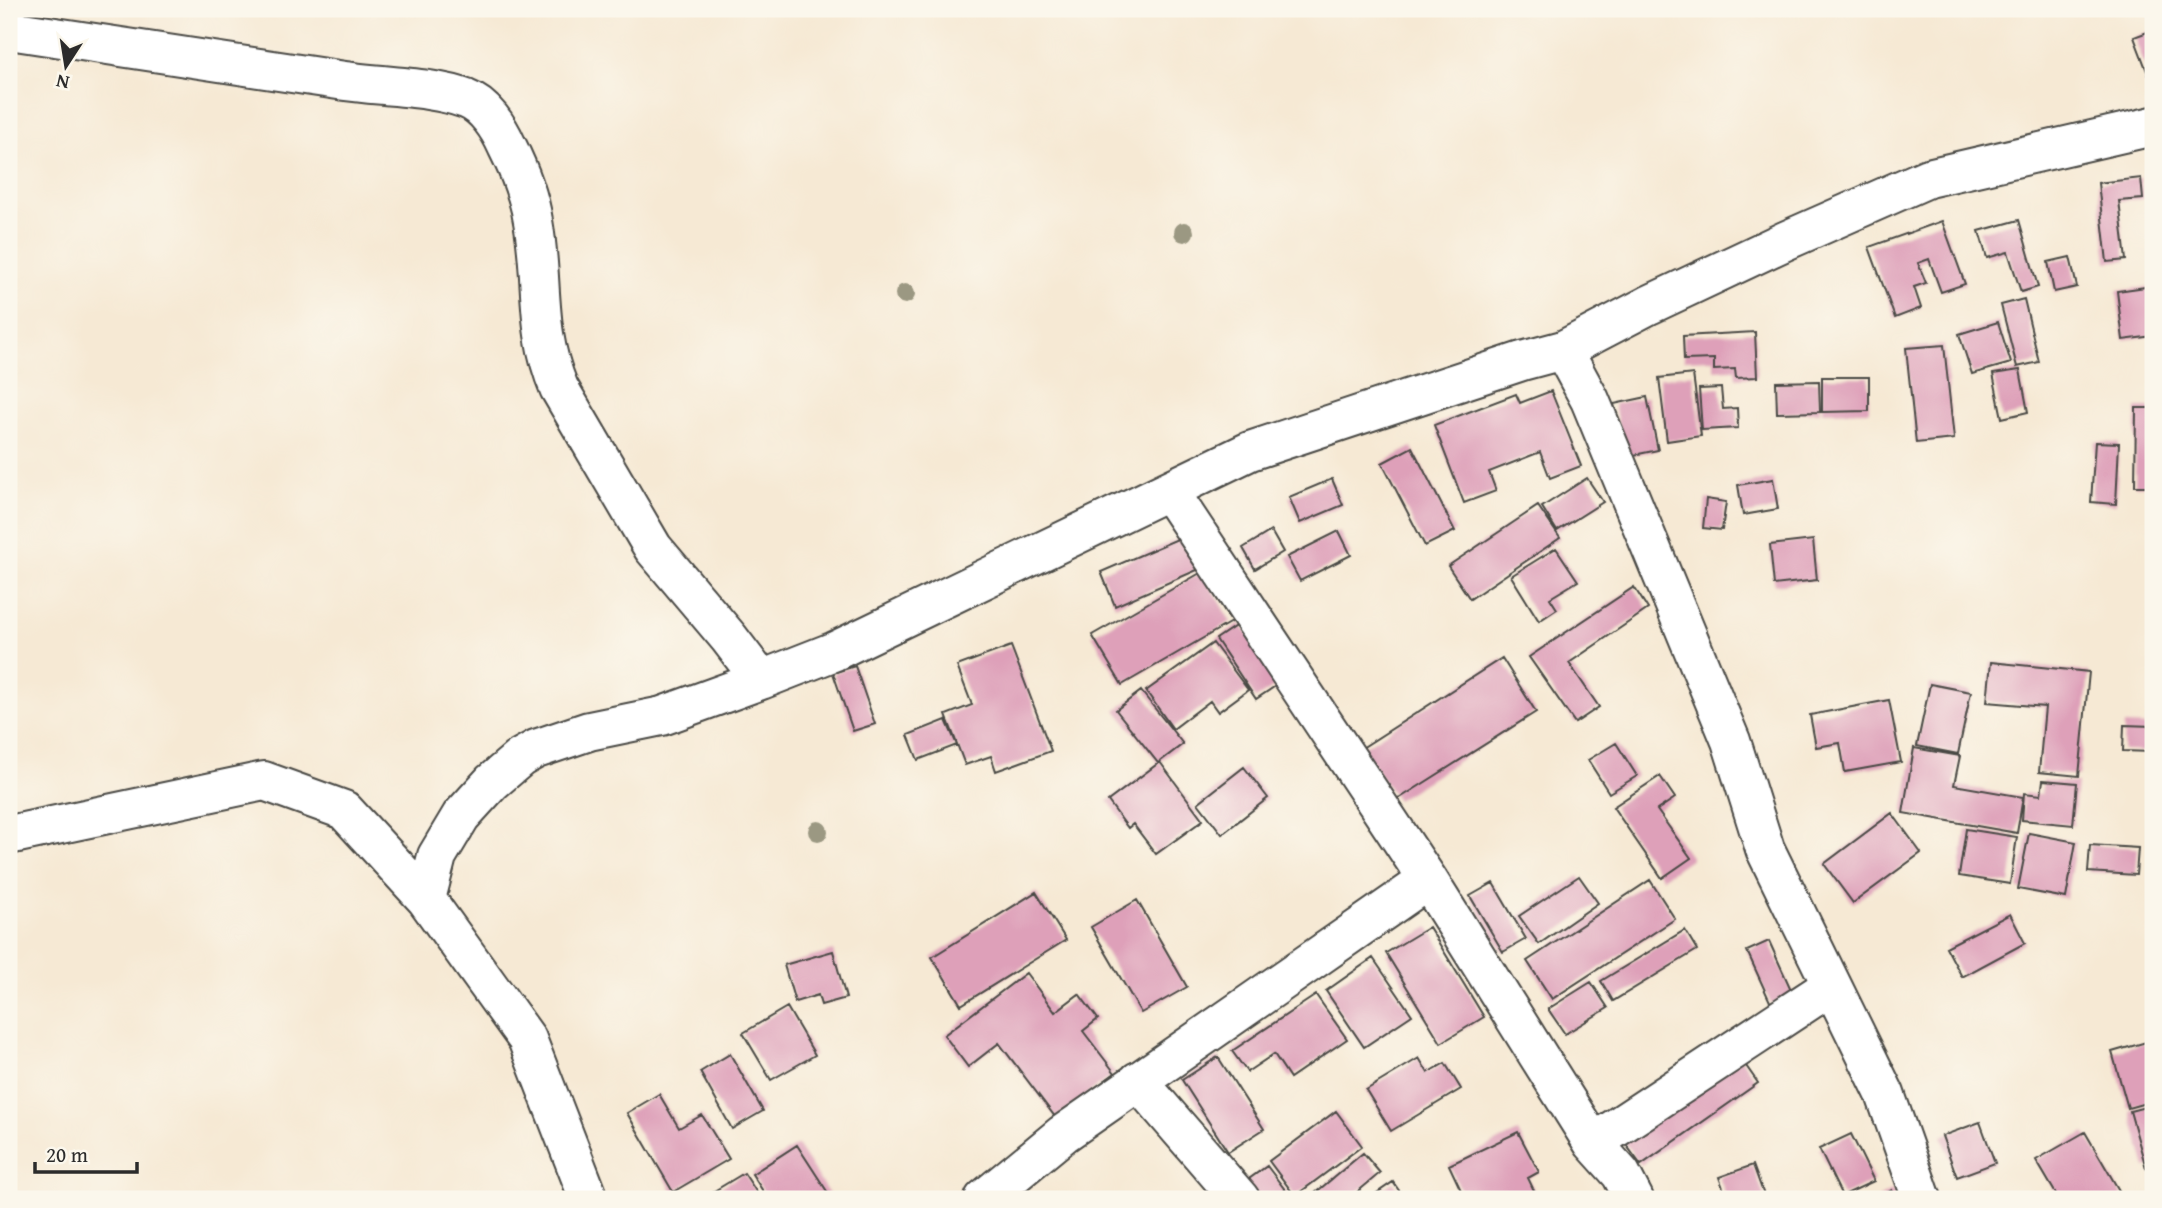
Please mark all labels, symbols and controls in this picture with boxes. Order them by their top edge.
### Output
north arrow [32,32,102,102]
text: N [53,68,72,98]
scale bar [35,1131,136,1175]
text: 20 m [46,1139,88,1170]

